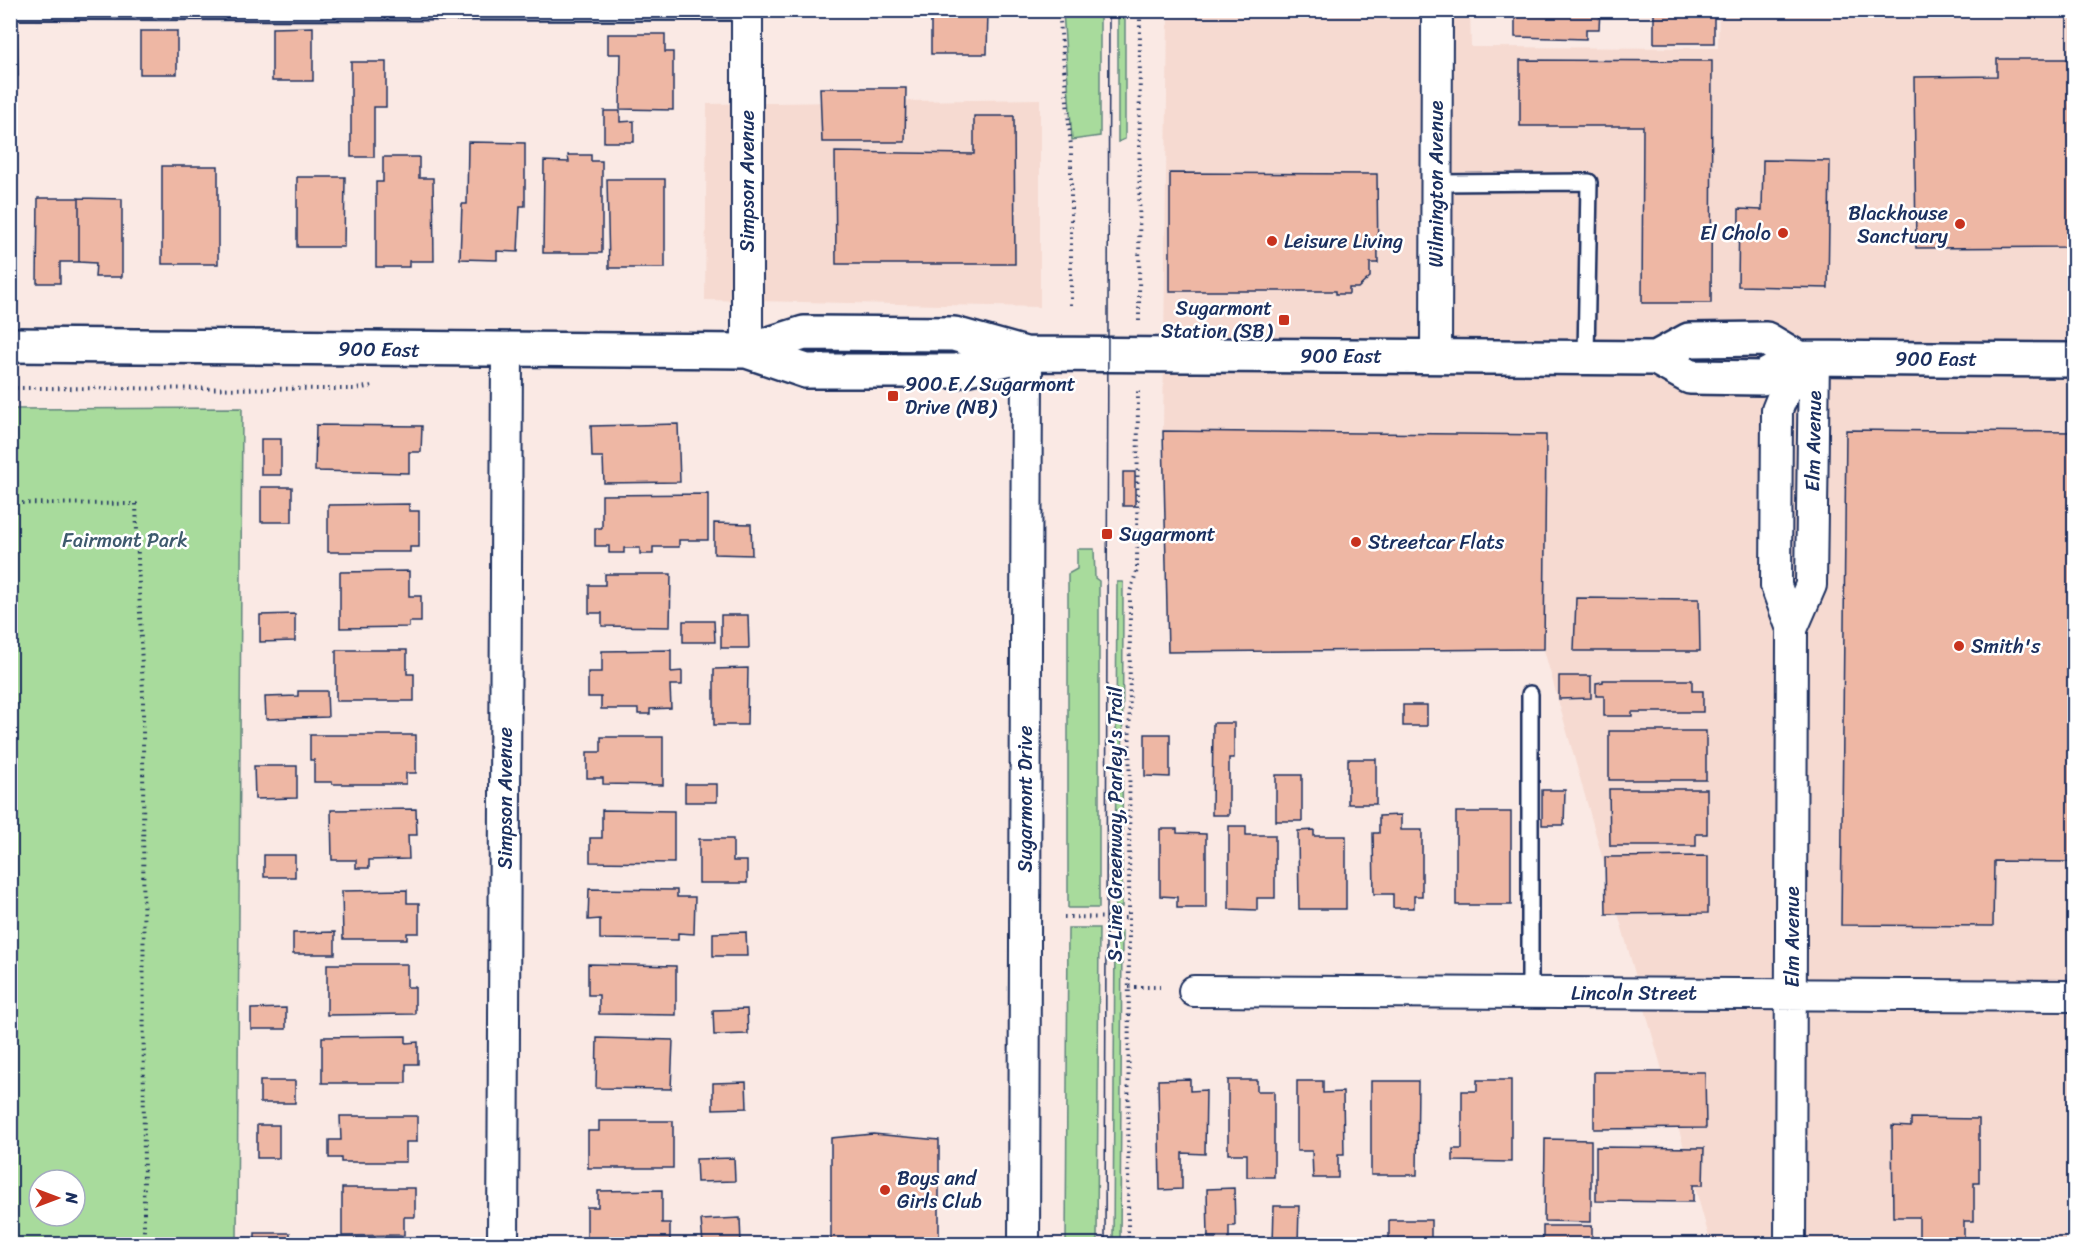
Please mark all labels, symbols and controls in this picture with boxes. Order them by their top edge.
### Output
street label: Wilmington Avenue [1419,100,1454,268]
street label: Simpson Avenue [730,110,765,252]
place label: Blackhouse Sanctuary [1848,196,1949,254]
place label: El Cholo [1700,216,1771,251]
marker: Blackhouse Sanctuary [1953,217,1967,231]
place label: Leisure Living [1284,224,1403,259]
marker: El Cholo [1776,226,1790,240]
marker: Leisure Living [1265,234,1279,248]
place label: Sugarmont Station (SB) [1161,291,1273,349]
marker: Sugarmont Station (SB) [1277,313,1291,327]
street label: 900 East [338,331,420,368]
street label: 900 East [1300,339,1382,374]
street label: 900 East [1895,342,1977,377]
place label: 900 E / Sugarmont Drive (NB) [905,367,1076,425]
marker: 900 E / Sugarmont Drive (NB) [886,389,900,403]
street label: Elm Avenue [1795,390,1832,492]
place label: Sugarmont [1119,517,1216,552]
park label: Fairmont Park [62,523,188,558]
place label: Streetcar Flats [1368,525,1505,560]
marker: Sugarmont [1100,527,1114,541]
marker: Streetcar Flats [1349,535,1363,549]
place label: Smith's [1971,629,2041,664]
marker: Smith's [1952,639,1966,653]
street label: S-Line Greenway, Parley's Trail [1098,685,1133,962]
street label: Sugarmont Drive [1008,726,1043,872]
street label: Simpson Avenue [488,727,523,869]
street label: Elm Avenue [1775,886,1810,988]
street label: Lincoln Street [1571,976,1697,1011]
place label: Boys and Girls Club [897,1161,982,1219]
north arrow [27,1168,87,1228]
marker: Boys and Girls Club [878,1183,892,1197]
text: N [57,1191,86,1204]

